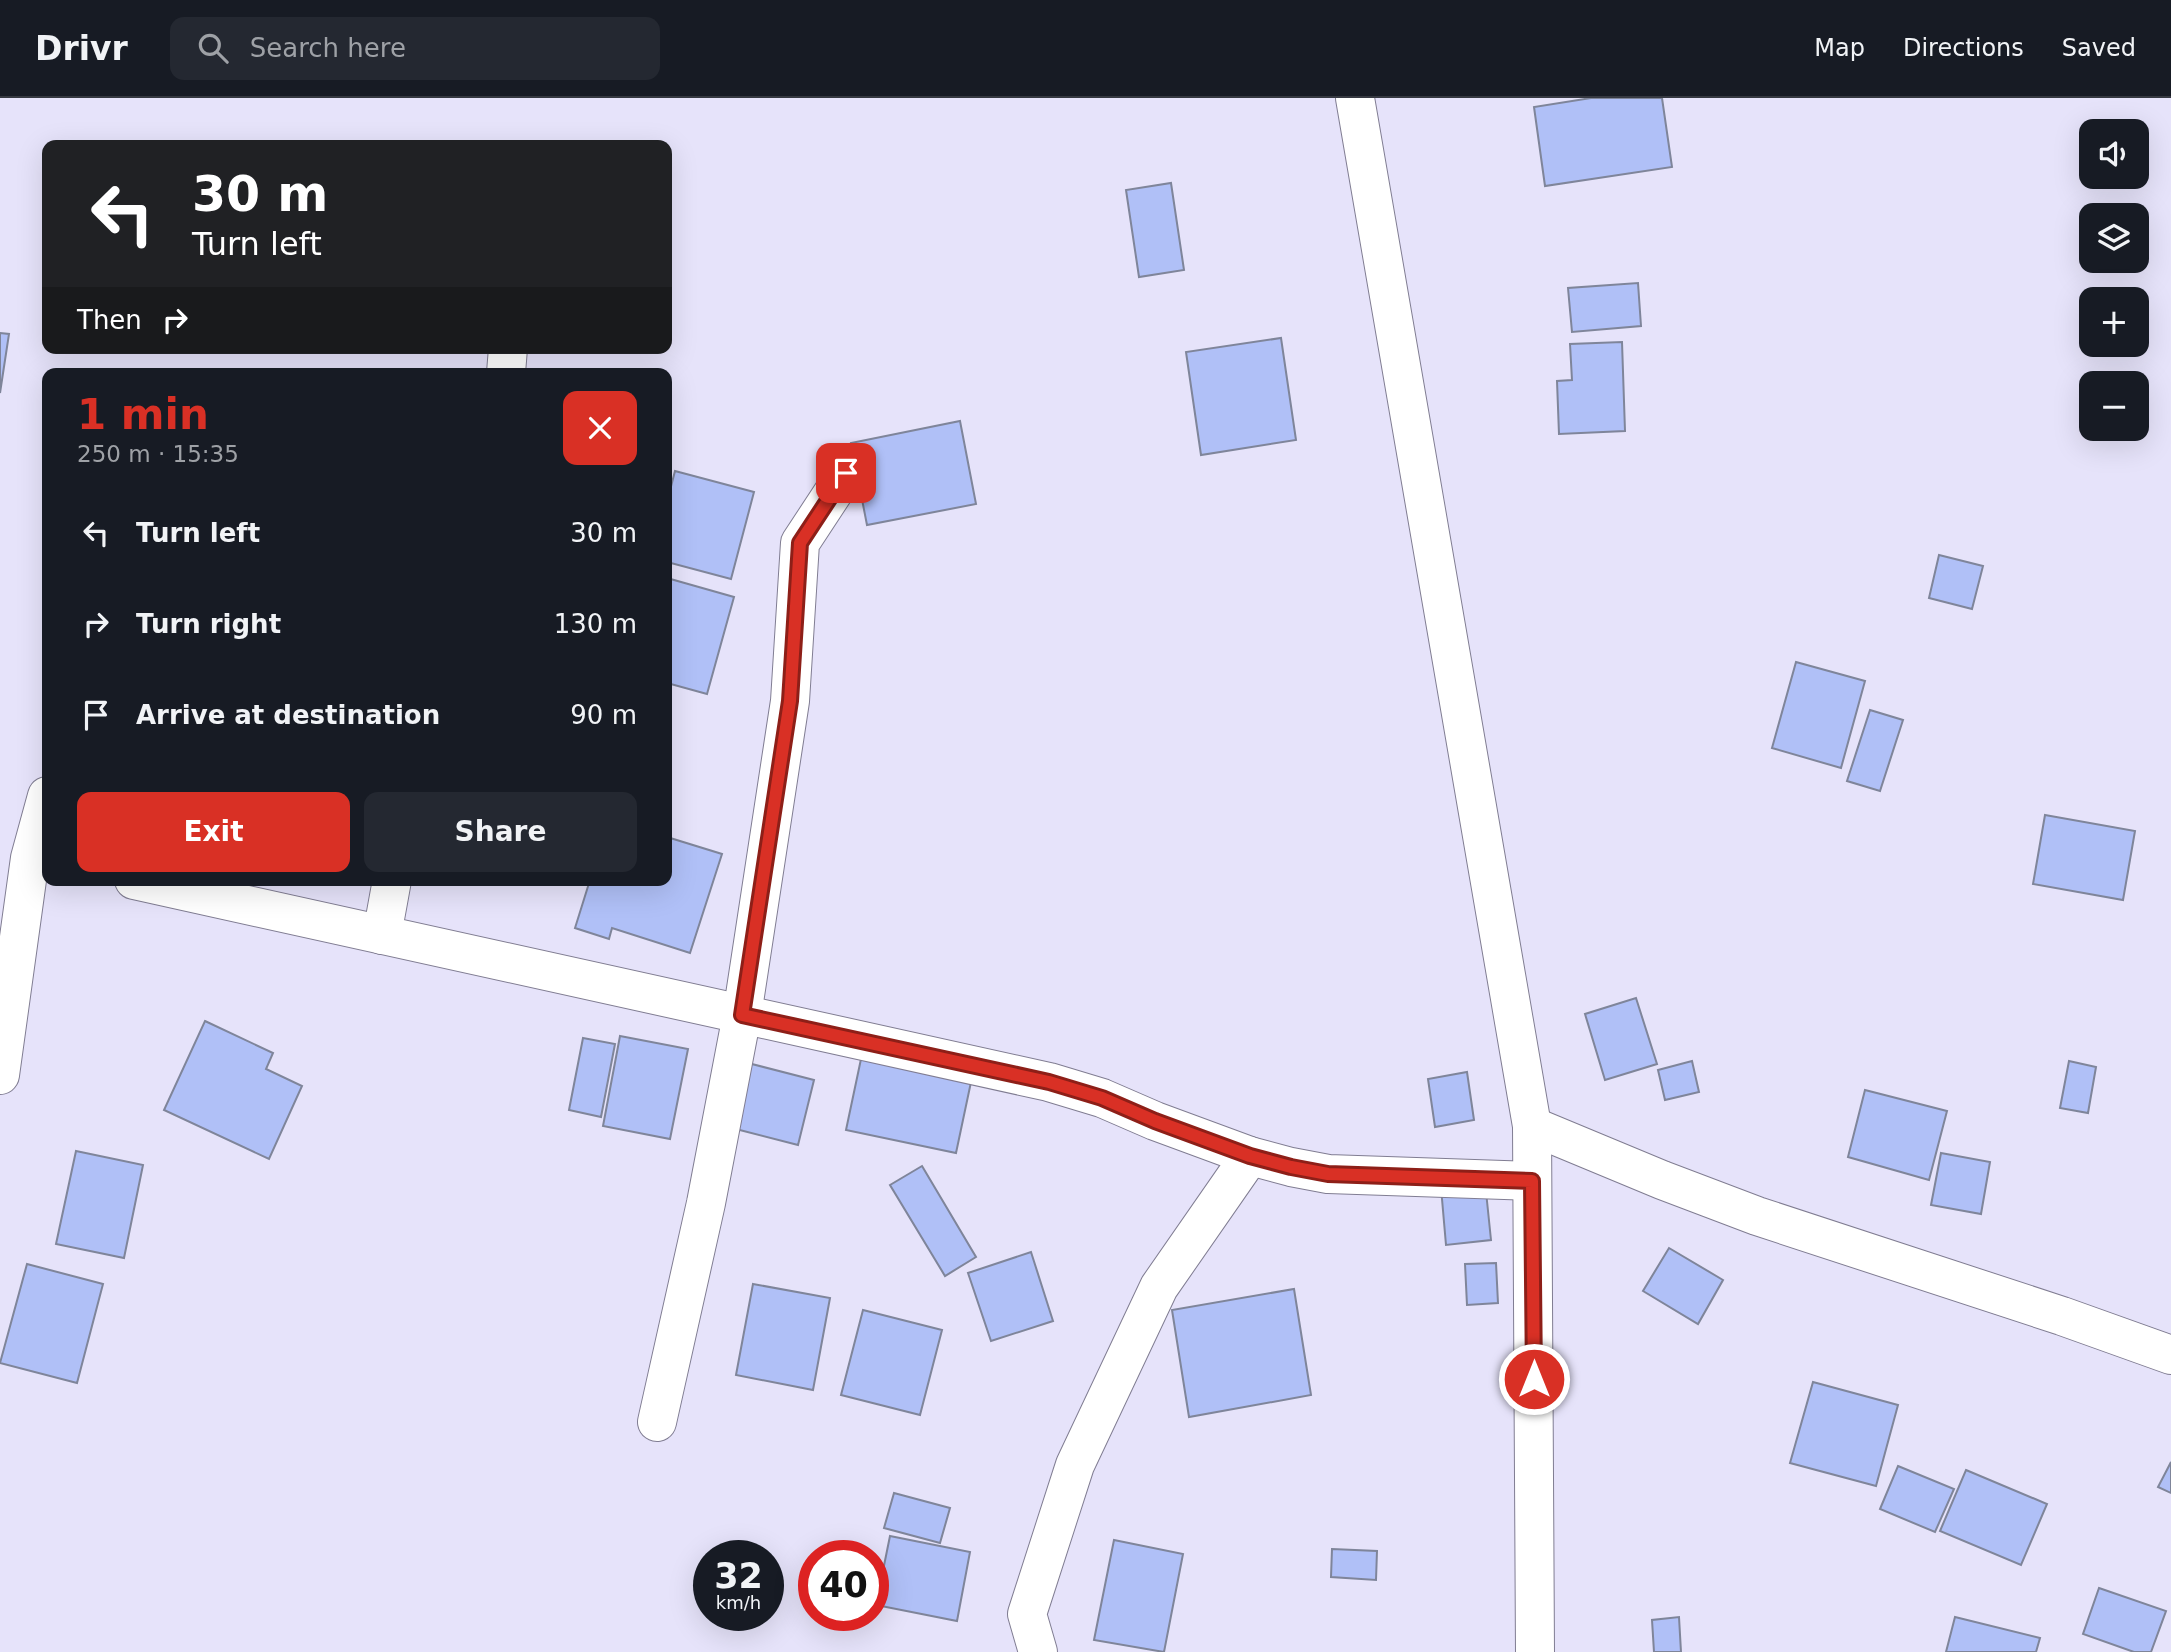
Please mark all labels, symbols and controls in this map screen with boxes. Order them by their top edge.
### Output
search box [170,17,660,80]
text: Drivr [35,29,128,68]
icon: search [194,29,232,67]
text: Search here [250,33,406,63]
text: Map [1814,34,1865,62]
text: Directions [1903,34,2024,62]
text: Saved [2062,34,2136,62]
map controls [2079,119,2149,441]
button: sound [2079,119,2149,189]
text: 30 m [192,166,328,223]
icon: left [77,168,168,259]
button: layers [2079,203,2149,273]
text: Turn left [192,225,322,263]
button: + [2079,287,2149,357]
icon: right [156,301,194,339]
text: Then [77,305,142,335]
button: − [2079,371,2149,441]
text: 1 min [77,390,209,439]
button: close [563,391,637,465]
text: 250 m · 15:35 [77,441,239,467]
pin [816,443,876,503]
icon: arrive [827,454,865,492]
icon: left [77,514,115,552]
text: Turn left [136,518,260,548]
text: 30 m [570,518,637,548]
icon: right [77,605,115,643]
text: Turn right [136,609,281,639]
text: 130 m [554,609,637,639]
icon: arrive [77,696,115,734]
text: Arrive at destination [136,700,440,730]
text: 90 m [570,700,637,730]
button: Exit [77,792,350,872]
button: Share [364,792,637,872]
position arrow [1497,1342,1571,1416]
speed limit sign: 40 [798,1540,889,1631]
text: 32 [714,1556,763,1596]
text: km/h [716,1592,761,1613]

